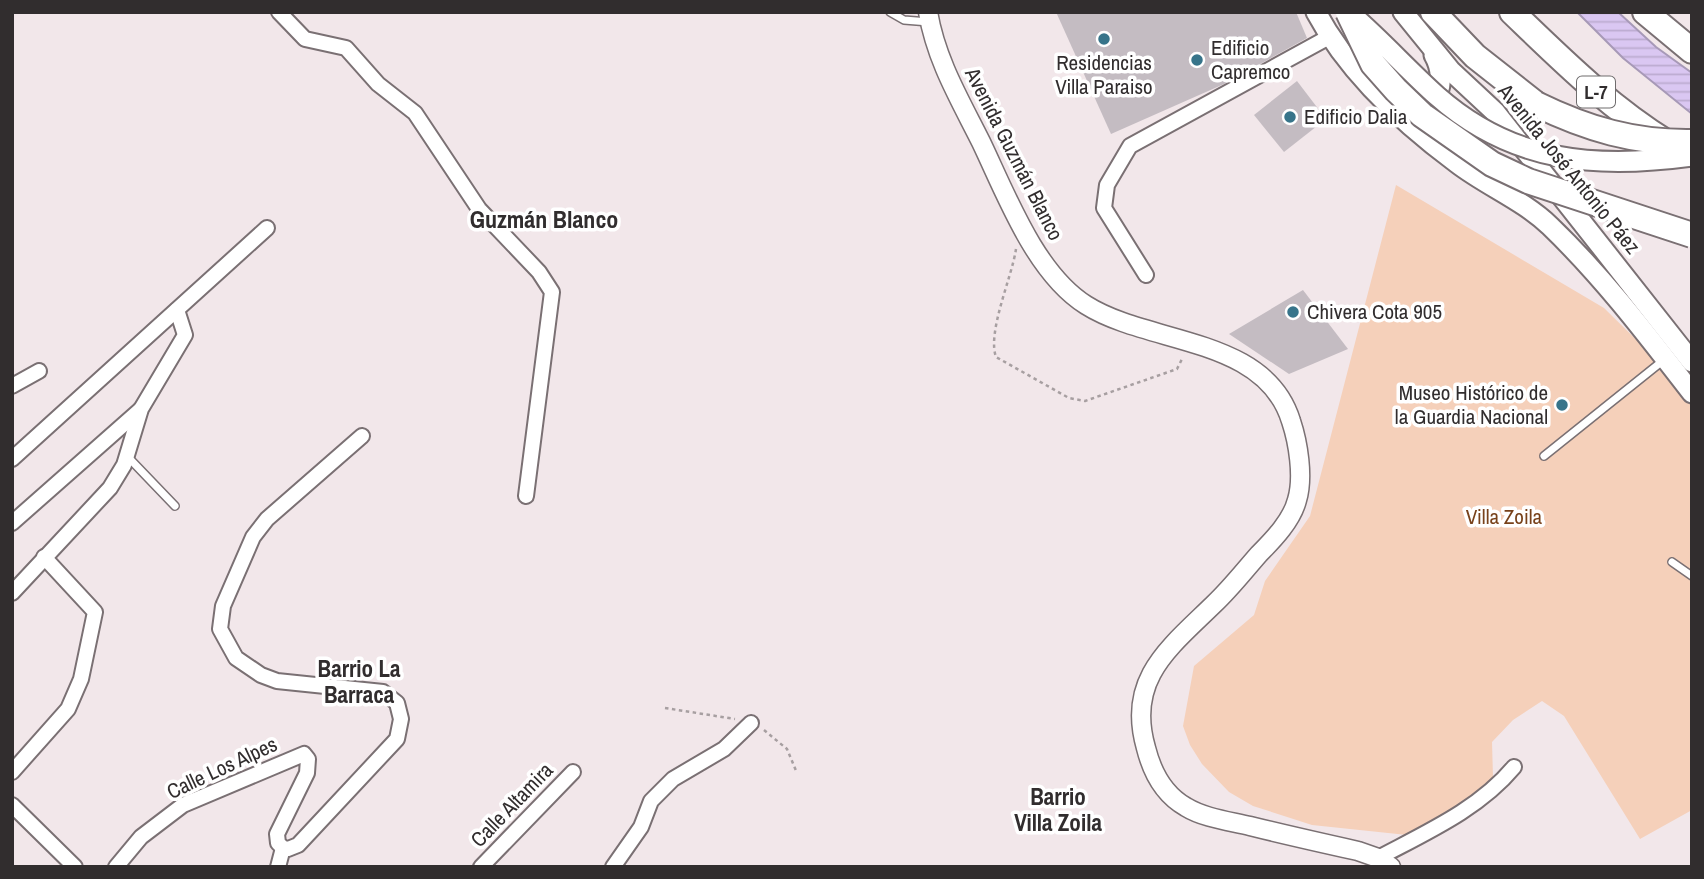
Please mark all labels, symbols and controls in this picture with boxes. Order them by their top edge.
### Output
marker: Residencias Villa Paraiso [1096,31,1112,47]
place label: Edificio Capremco [1211,33,1290,86]
place label: Residencias Villa Paraiso [1055,48,1153,101]
marker: Edificio Capremco [1189,52,1205,68]
street label: Avenida Guzmán Blanco [958,62,1071,245]
road number: L-7 [1577,76,1615,108]
street label: Avenida José Antonio Páez [1491,77,1647,260]
place label: Edificio Dalia [1304,102,1408,131]
marker: Edificio Dalia [1282,109,1298,125]
district label: Guzmán Blanco [470,203,618,235]
place label: Chivera Cota 905 [1307,297,1442,326]
marker: Chivera Cota 905 [1285,304,1301,320]
place label: Museo Histórico de la Guardia Nacional [1395,378,1548,431]
marker: Museo Histórico de la Guardia Nacional [1554,397,1570,413]
park label: Villa Zoila [1466,502,1543,531]
district label: Barrio La Barraca [318,653,401,710]
street label: Calle Los Alpes [162,729,282,806]
street label: Calle Altamira [464,756,560,853]
district label: Barrio Villa Zoila [1014,781,1102,838]

